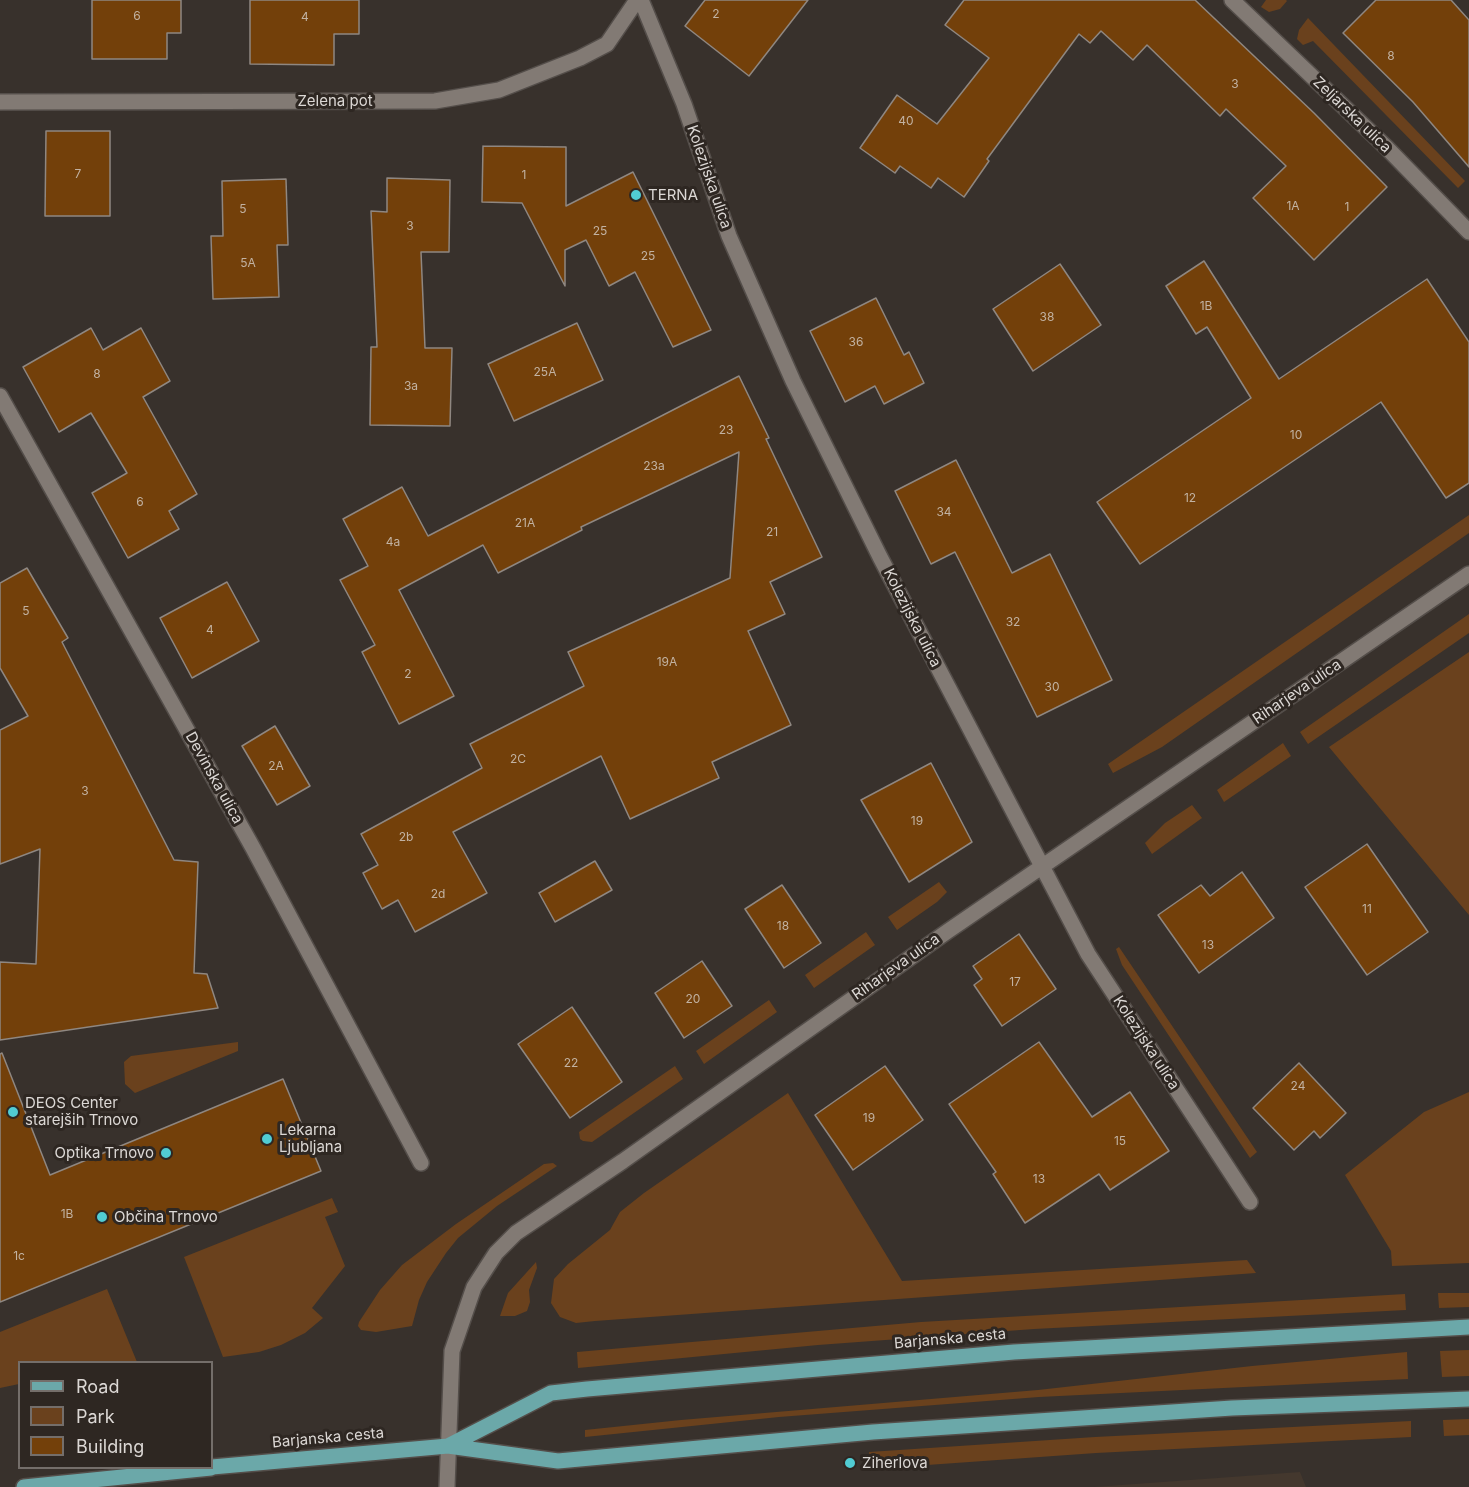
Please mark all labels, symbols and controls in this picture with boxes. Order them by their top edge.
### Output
house number: 2 [712,7,720,21]
house number: 6 [133,9,141,23]
house number: 4 [301,10,309,24]
house number: 8 [1387,49,1395,63]
street label: Zeljarska ulica [1309,73,1395,157]
house number: 3 [1231,77,1239,91]
street label: Zelena pot [297,92,373,110]
house number: 40 [898,114,914,128]
street label: Kolezijska ulica [683,123,735,231]
house number: 7 [75,167,81,181]
house number: 1 [522,168,526,182]
place label: TERNA [648,186,698,204]
marker: TERNA [629,188,643,202]
house number: 1A [1286,199,1300,213]
house number: 1 [1345,200,1349,214]
house number: 5 [239,202,247,216]
house number: 3 [406,219,414,233]
house number: 25 [593,224,607,238]
house number: 25 [641,249,655,263]
house number: 5A [240,256,256,270]
house number: 1B [1200,299,1212,313]
house number: 38 [1040,310,1054,324]
house number: 36 [849,335,863,349]
house number: 25A [534,365,556,379]
house number: 8 [93,367,101,381]
house number: 3a [404,379,418,393]
house number: 23 [719,423,733,437]
house number: 10 [1290,428,1302,442]
house number: 23a [643,459,665,473]
house number: 12 [1184,491,1196,505]
house number: 6 [136,495,144,509]
house number: 34 [936,505,952,519]
house number: 21A [515,516,535,530]
house number: 21 [766,525,778,539]
house number: 4a [386,535,400,549]
street label: Kolezijska ulica [879,566,945,670]
house number: 5 [22,604,30,618]
house number: 32 [1006,615,1020,629]
house number: 4 [206,623,214,637]
house number: 19A [657,655,677,669]
street label: Riharjeva ulica [1249,656,1345,728]
house number: 2 [404,667,412,681]
house number: 30 [1045,680,1059,694]
street label: Devinska ulica [181,729,247,827]
house number: 2C [510,752,526,766]
house number: 2A [268,759,284,773]
house number: 3 [81,784,89,798]
house number: 19 [911,814,923,828]
house number: 2b [399,830,413,844]
house number: 2d [431,887,445,901]
house number: 11 [1362,902,1372,916]
house number: 18 [777,919,789,933]
street label: Riharjeva ulica [849,930,943,1004]
house number: 13 [1202,938,1214,952]
house number: 17 [1009,975,1021,989]
house number: 20 [686,992,700,1006]
street label: Kolezijska ulica [1109,993,1183,1093]
house number: 22 [564,1056,578,1070]
house number: 24 [1291,1079,1305,1093]
place label: DEOS Center starejših Trnovo [25,1094,138,1129]
marker: DEOS Center starejših Trnovo [6,1105,20,1119]
house number: 19 [863,1111,875,1125]
place label: Lekarna Ljubljana [279,1121,342,1156]
marker: Lekarna Ljubljana [260,1132,274,1146]
house number: 15 [1114,1134,1126,1148]
place label: Optika Trnovo [55,1144,154,1162]
marker: Optika Trnovo [159,1146,173,1160]
house number: 13 [1033,1172,1045,1186]
house number: 1B [61,1207,73,1221]
place label: Občina Trnovo [114,1208,218,1226]
marker: Občina Trnovo [95,1210,109,1224]
house number: 1c [13,1249,25,1263]
street label: Barjanska cesta [893,1325,1007,1353]
legend [18,1361,213,1469]
text: Road [76,1376,119,1397]
text: Park [76,1406,115,1427]
street label: Barjanska cesta [271,1424,385,1452]
text: Building [76,1436,144,1457]
place label: Ziherlova [862,1454,928,1472]
marker: Ziherlova [843,1456,857,1470]

